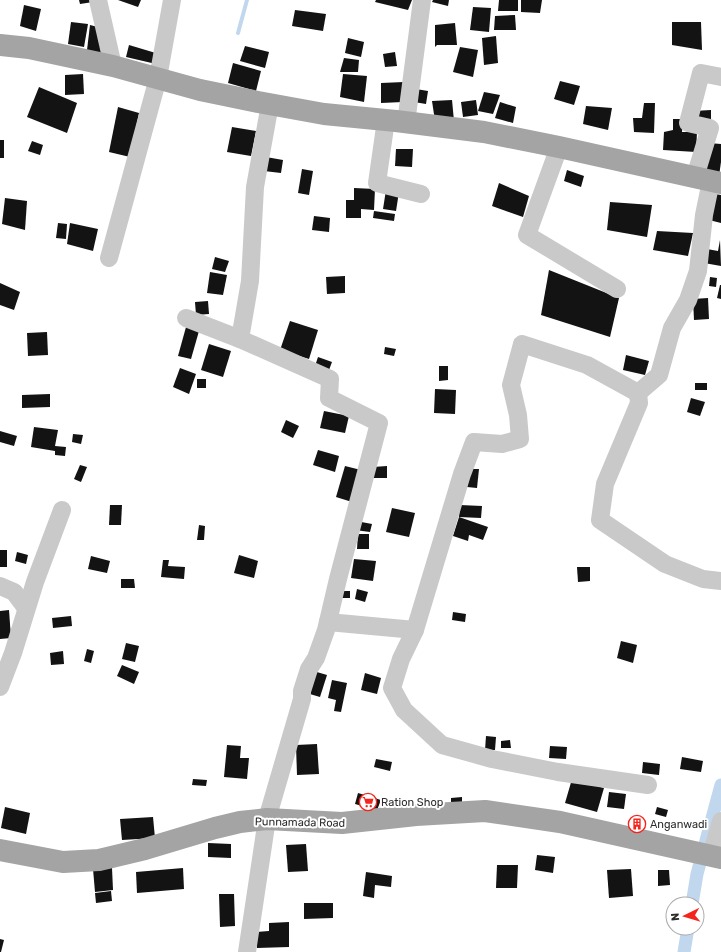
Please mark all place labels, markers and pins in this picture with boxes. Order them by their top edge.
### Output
supermarket icon: Ration Shop [358,792,378,812]
place label: Ration Shop [381,796,443,809]
building icon: Anganwadi [627,814,647,834]
place label: Anganwadi [650,818,707,831]

